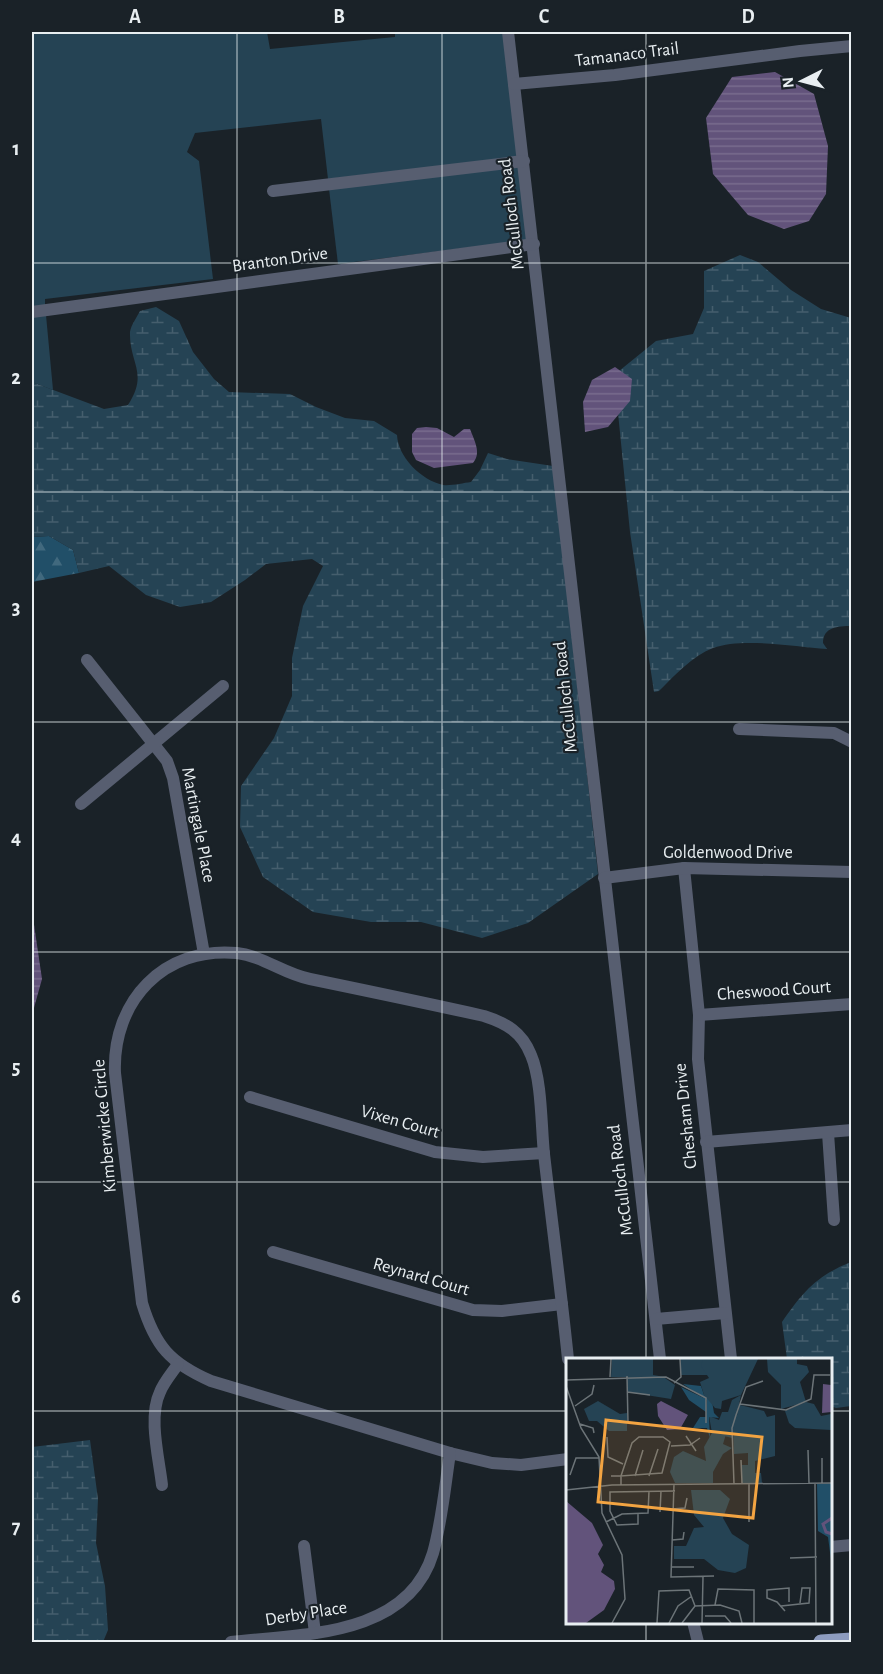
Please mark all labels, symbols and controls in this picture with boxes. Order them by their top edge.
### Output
text: A [129,7,141,27]
text: B [333,7,345,27]
text: C [539,7,550,27]
text: D [741,7,755,27]
street label: Tamanaco Trail [574,40,680,70]
north arrow [772,51,832,111]
text: N [780,76,797,89]
text: 1 [12,139,20,159]
street label: McCulloch Road [496,157,528,271]
street label: Branton Drive [231,244,329,276]
text: 2 [11,368,21,388]
text: 3 [12,598,20,618]
street label: McCulloch Road [551,640,581,754]
street label: Martingale Place [178,766,218,884]
text: 4 [11,828,21,848]
street label: Goldenwood Drive [663,844,793,862]
street label: Cheswood Court [717,978,832,1004]
text: 5 [12,1058,20,1078]
street label: Kimberwicke Circle [90,1058,120,1194]
street label: Chesham Drive [672,1062,700,1170]
street label: Vixen Court [359,1102,442,1142]
street label: McCulloch Road [605,1123,637,1237]
street label: Reynard Court [371,1255,471,1299]
text: 6 [11,1287,21,1307]
inset map [566,1358,832,1623]
text: 7 [12,1517,21,1537]
street label: Derby Place [264,1599,348,1629]

